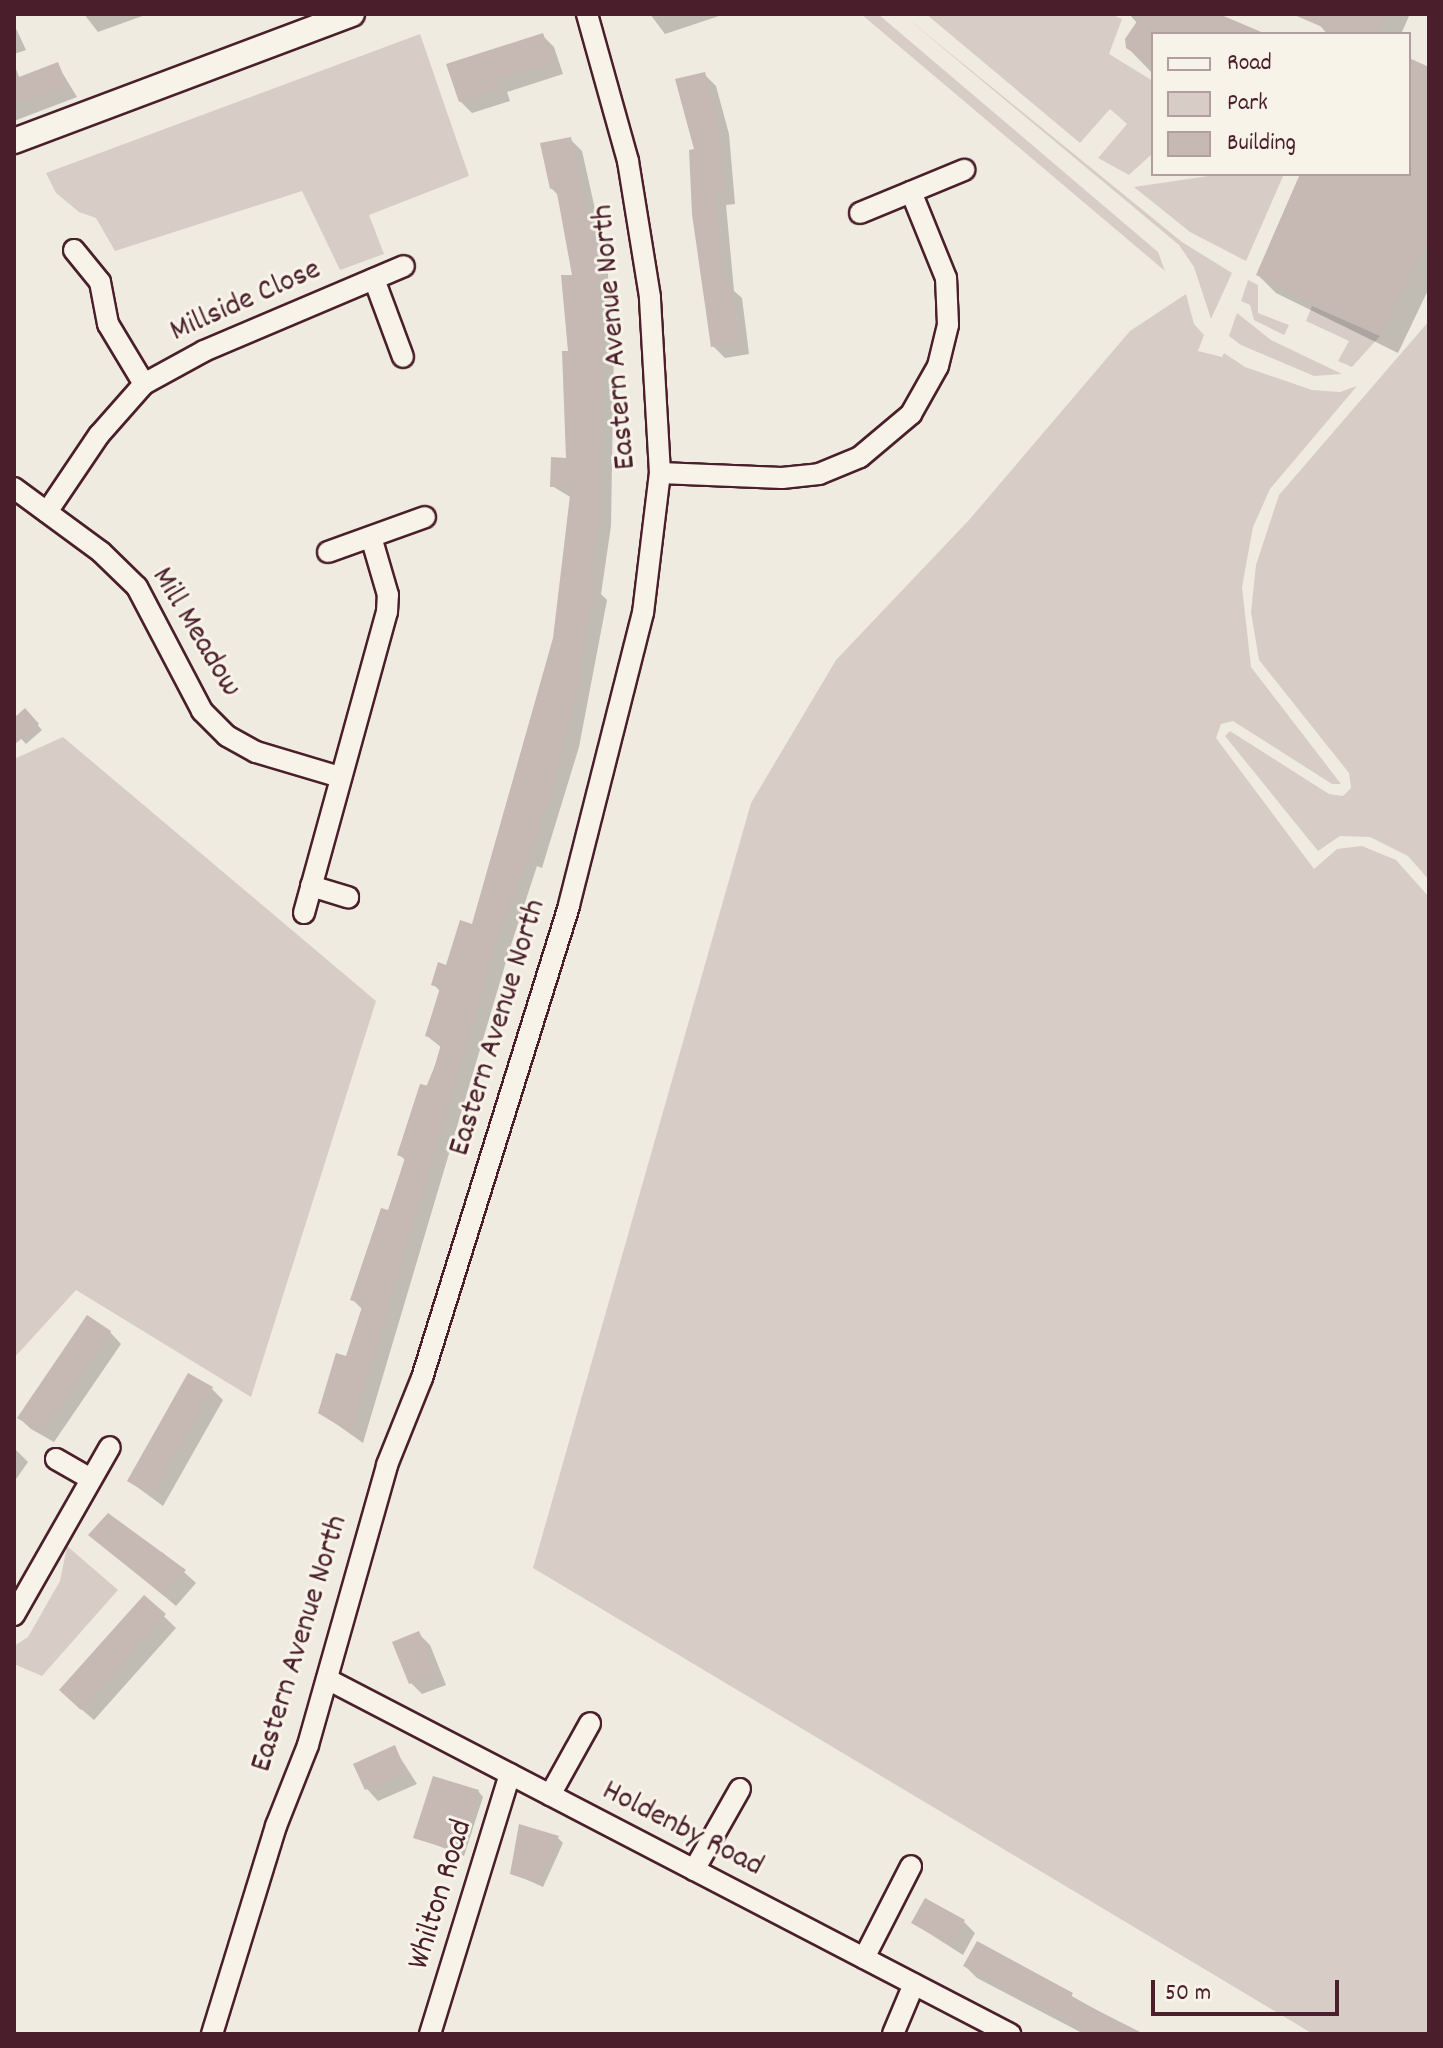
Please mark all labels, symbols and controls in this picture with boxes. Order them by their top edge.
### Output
legend [1151,32,1411,176]
text: Road [1227,47,1272,81]
text: Park [1227,87,1268,121]
text: Building [1227,127,1296,161]
street label: Eastern Avenue North [585,203,647,471]
street label: Millside Close [165,252,327,352]
street label: Mill Meadow [141,561,249,705]
street label: Eastern Avenue North [442,895,556,1161]
street label: Eastern Avenue North [244,1511,358,1777]
street label: Holdenby Road [595,1773,769,1887]
street label: Whilton Road [401,1816,483,1974]
scale bar [1155,1964,1343,2014]
text: 50 m [1165,1977,1211,2011]

